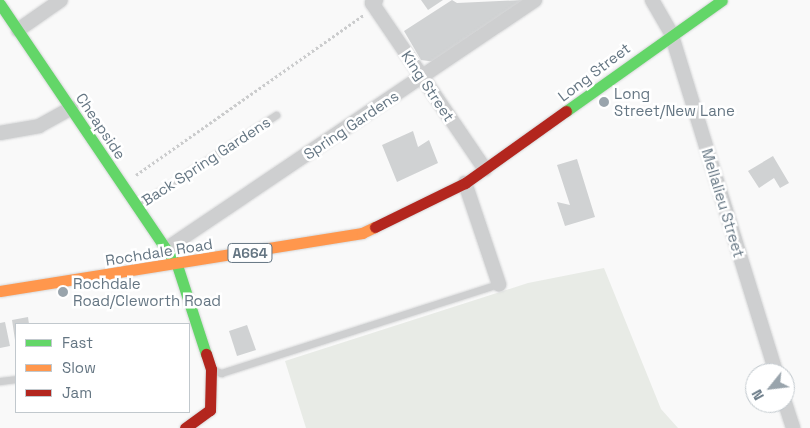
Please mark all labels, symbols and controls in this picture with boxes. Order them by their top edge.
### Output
street label: Long Street [554,39,634,105]
street label: King Street [398,47,458,125]
place label: Long Street/New Lane [614,84,735,119]
street label: Spring Gardens [300,87,402,163]
street label: Cheapside [72,89,130,163]
marker: Long Street/New Lane [598,96,610,108]
street label: Back Spring Gardens [138,113,274,209]
street label: Mellalieu Street [698,146,748,260]
street label: Rochdale Road [104,235,214,269]
road number: A664 [226,242,274,264]
place label: Rochdale Road/Cleworth Road [73,274,221,309]
marker: Rochdale Road/Cleworth Road [57,286,69,298]
legend [15,323,190,413]
text: Fast [62,333,93,352]
text: Slow [62,358,96,377]
north arrow [745,363,795,413]
text: Jam [62,383,92,402]
text: N [748,386,768,403]

